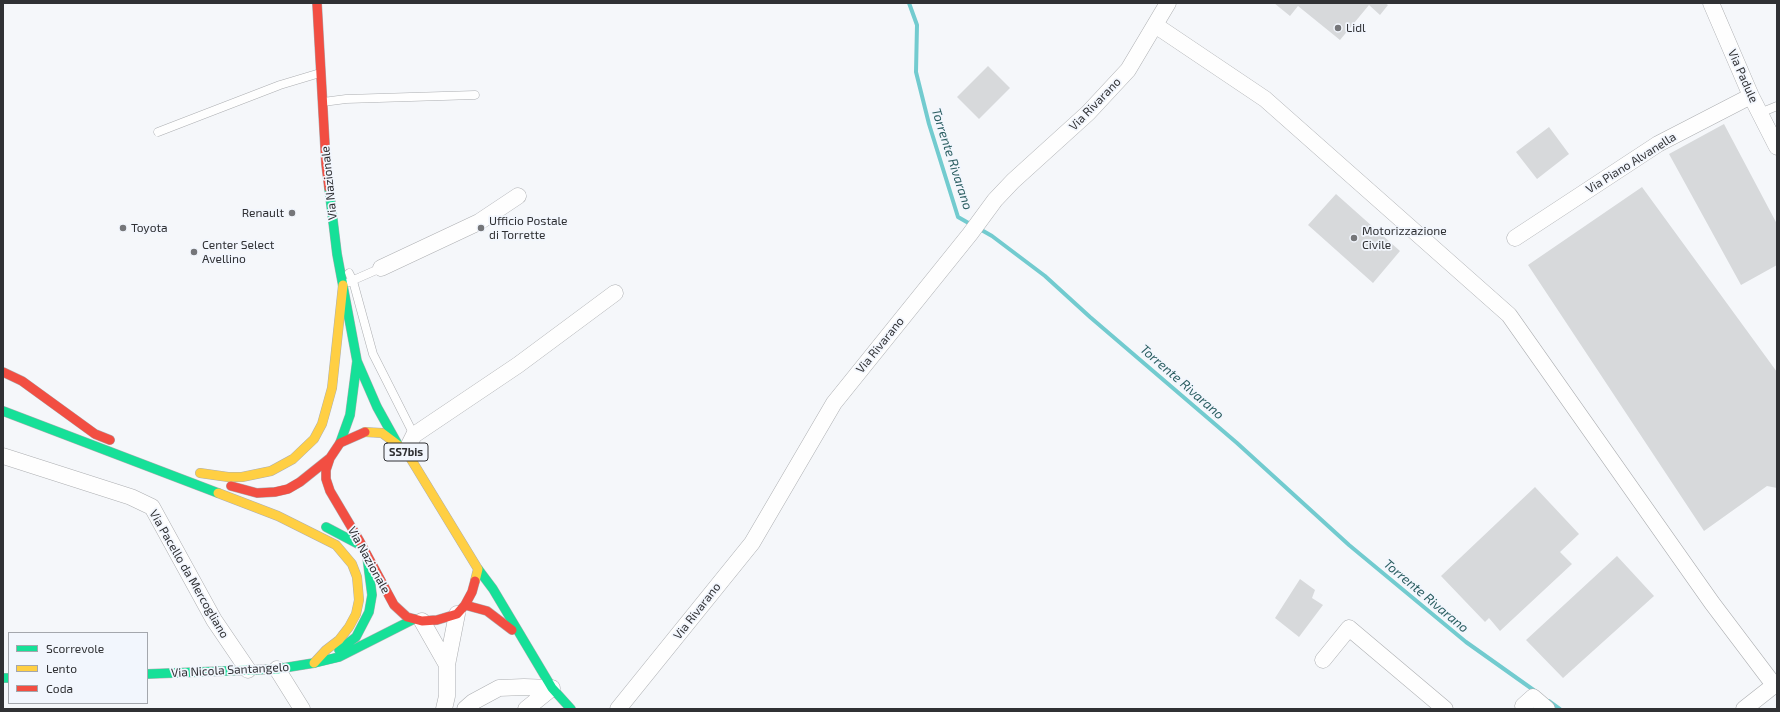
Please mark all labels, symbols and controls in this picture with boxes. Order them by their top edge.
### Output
place label: Lidl [1346,21,1366,35]
marker: Lidl [1333,23,1343,33]
street label: Via Padule [1725,47,1761,105]
street label: Via Rivarano [1066,75,1124,133]
water label: Torrente Rivarano [928,106,976,212]
street label: Via Piano Alvanella [1583,129,1679,197]
street label: Via Nazionale [318,145,340,221]
place label: Renault [242,206,284,220]
marker: Renault [287,208,297,218]
place label: Ufficio Postale di Torrette [489,214,568,242]
place label: Toyota [131,221,168,235]
marker: Toyota [118,223,128,233]
marker: Ufficio Postale di Torrette [476,223,486,233]
place label: Motorizzazione Civile [1362,224,1447,252]
marker: Motorizzazione Civile [1349,233,1359,243]
place label: Center Select Avellino [202,238,274,266]
marker: Center Select Avellino [189,247,199,257]
street label: Via Rivarano [853,314,907,376]
water label: Torrente Rivarano [1137,341,1227,423]
road number: SS7bis [384,443,428,461]
street label: Via Pacello da Mercogliano [146,507,232,641]
street label: Via Nazionale [345,524,393,596]
water label: Torrente Rivarano [1380,556,1472,636]
street label: Via Rivarano [670,580,724,642]
legend [8,632,148,704]
text: Scorrevole [46,641,104,655]
street label: Via Nicola Santangelo [171,660,289,680]
text: Lento [46,661,77,675]
text: Coda [46,681,73,695]

